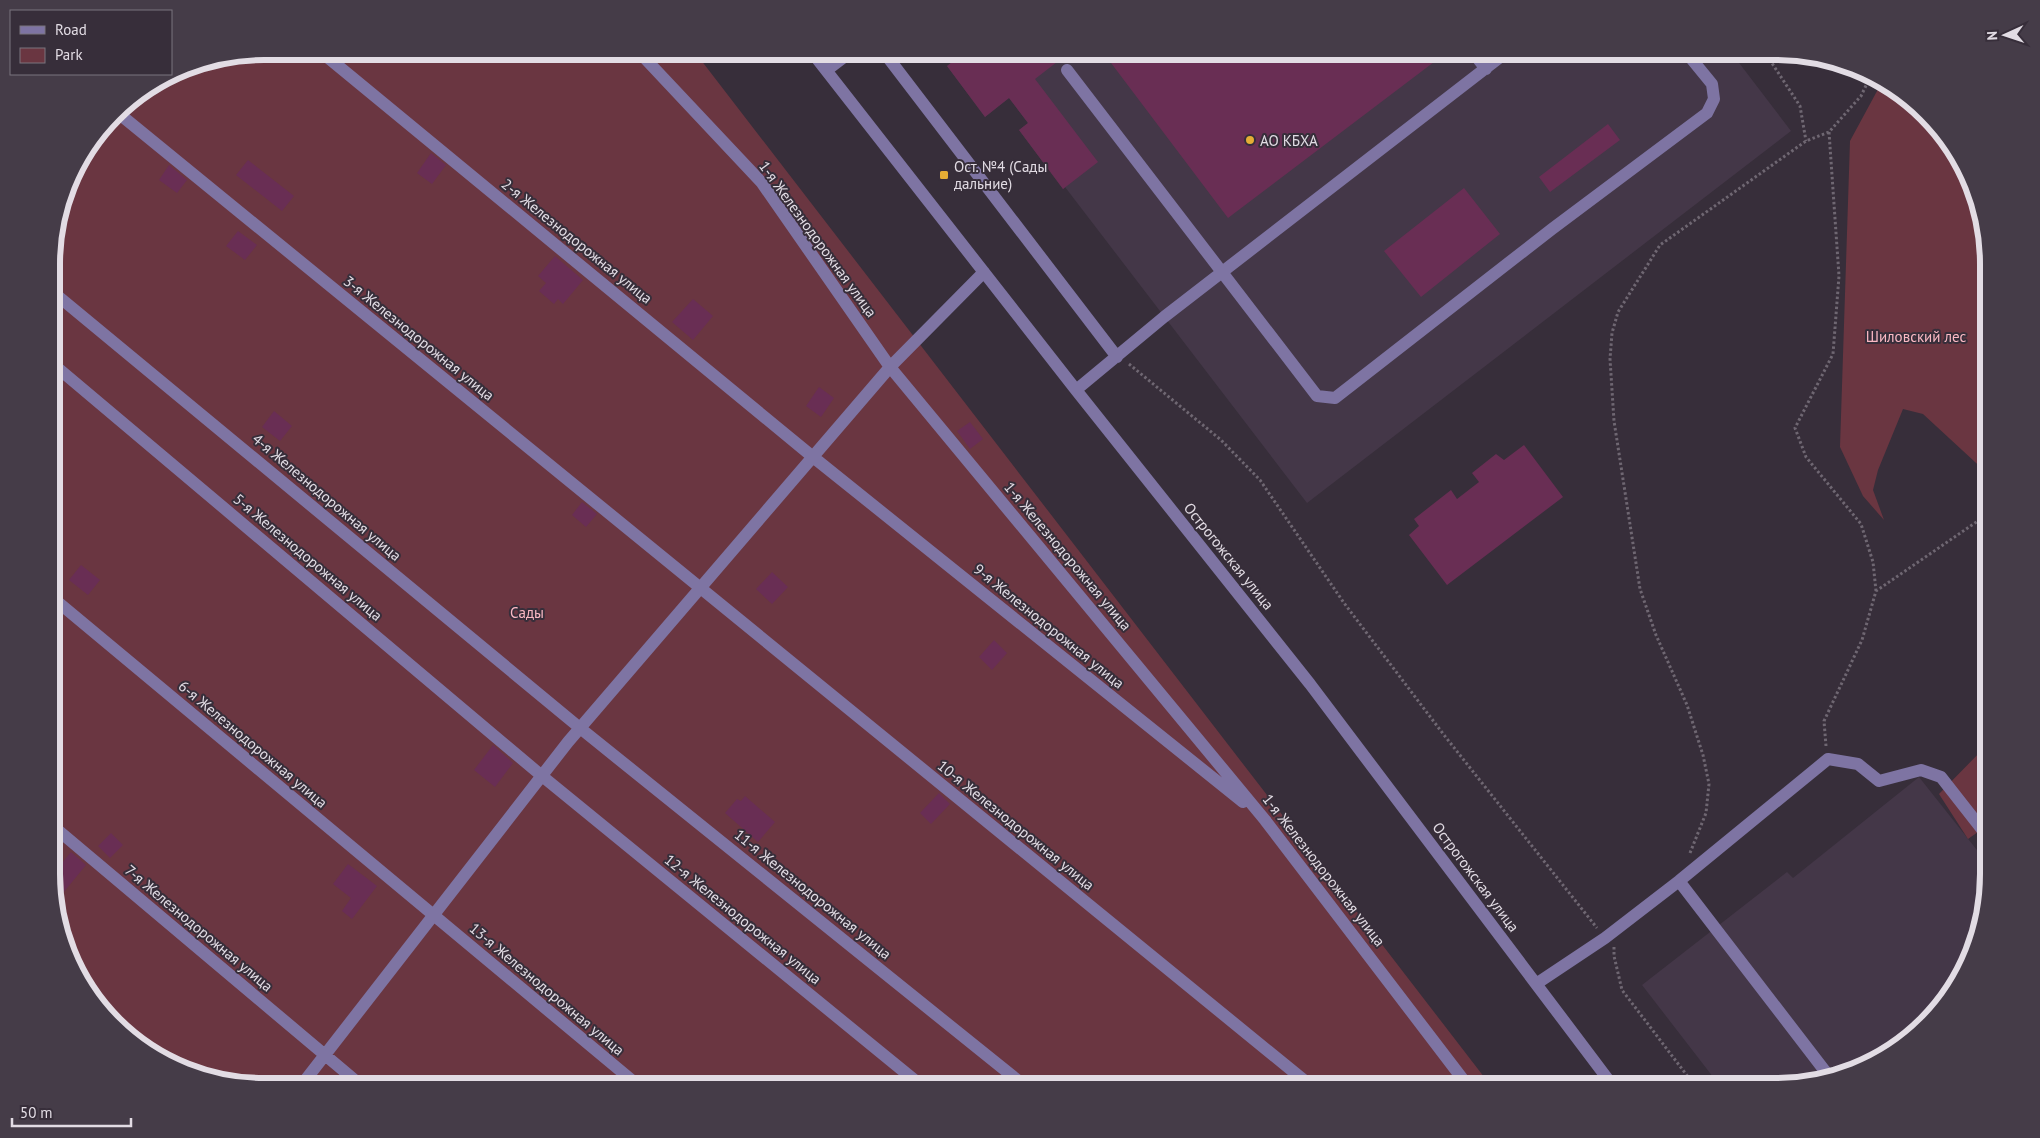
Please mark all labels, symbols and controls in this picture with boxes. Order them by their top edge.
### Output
legend [10,10,172,75]
north arrow [1980,10,2030,60]
text: Road [55,20,87,39]
text: N [1983,31,2001,41]
text: Park [55,45,83,64]
place label: АО КБХА [1260,131,1318,150]
marker: АО КБХА [1244,134,1256,146]
street label: 1-я Железнодорожная улица [755,157,881,321]
place label: Ост. №4 (Сады дальние) [954,157,1047,193]
marker: Ост. №4 (Сады дальние) [938,169,950,181]
street label: 2-я Железнодорожная улица [498,174,656,308]
street label: 3-я Железнодорожная улица [340,271,498,405]
park label: Шиловский лес [1866,327,1966,346]
street label: 4-я Железнодорожная улица [249,429,405,565]
street label: 1-я Железнодорожная улица [1000,478,1136,634]
street label: 5-я Железнодорожная улица [230,489,386,625]
street label: Острогожская улица [1180,498,1278,614]
street label: 9-я Железнодорожная улица [970,559,1128,693]
park label: Сады [510,603,544,622]
street label: 6-я Железнодорожная улица [175,676,331,812]
street label: 10-я Железнодорожная улица [934,756,1098,894]
street label: 1-я Железнодорожная улица [1259,790,1389,950]
street label: Острогожская улица [1429,818,1523,936]
street label: 11-я Железнодорожная улица [731,825,895,963]
street label: 12-я Железнодорожная улица [661,850,825,988]
street label: 7-я Железнодорожная улица [121,860,277,996]
street label: 13-я Железнодорожная улица [466,919,628,1059]
scale bar [12,1096,131,1128]
text: 50 m [20,1103,53,1122]

